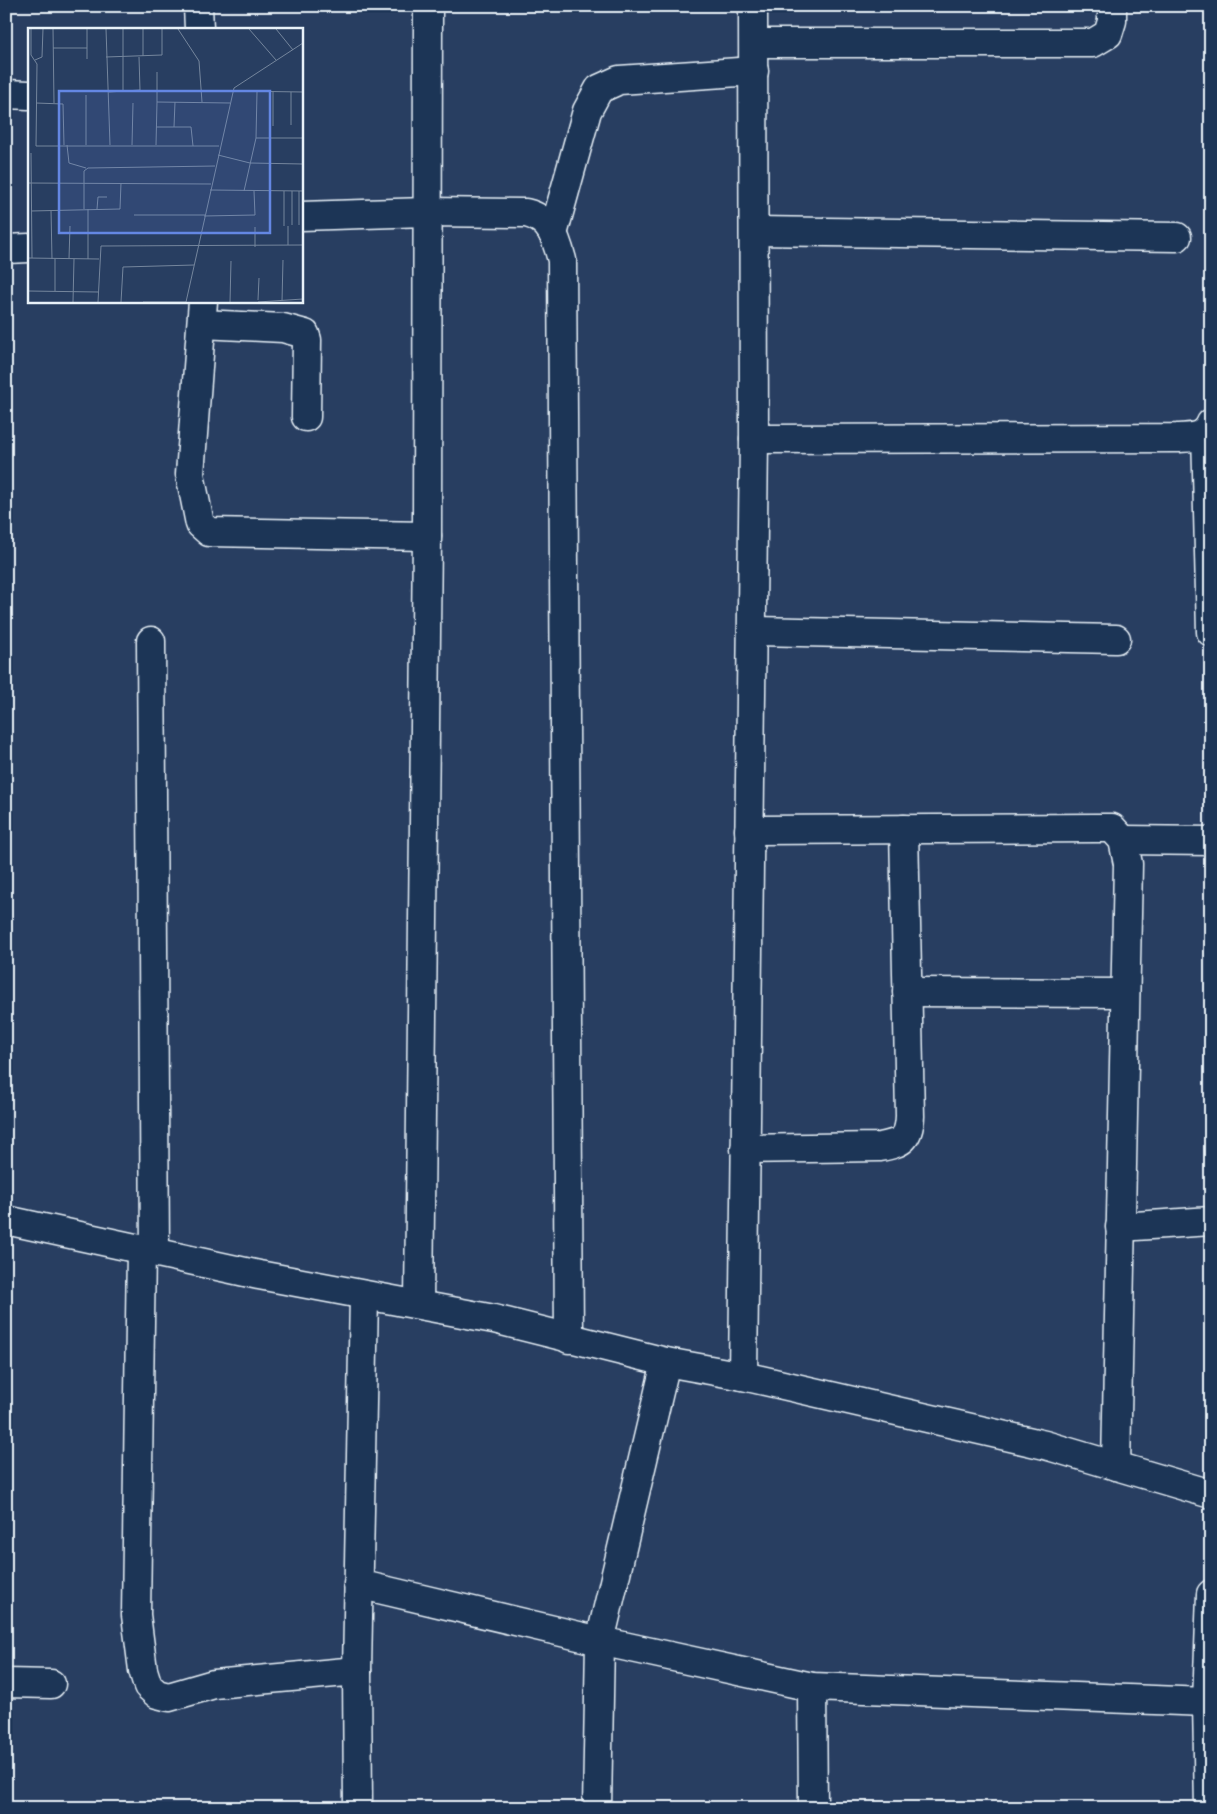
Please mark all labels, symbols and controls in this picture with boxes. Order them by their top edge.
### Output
inset map [28,28,302,302]

